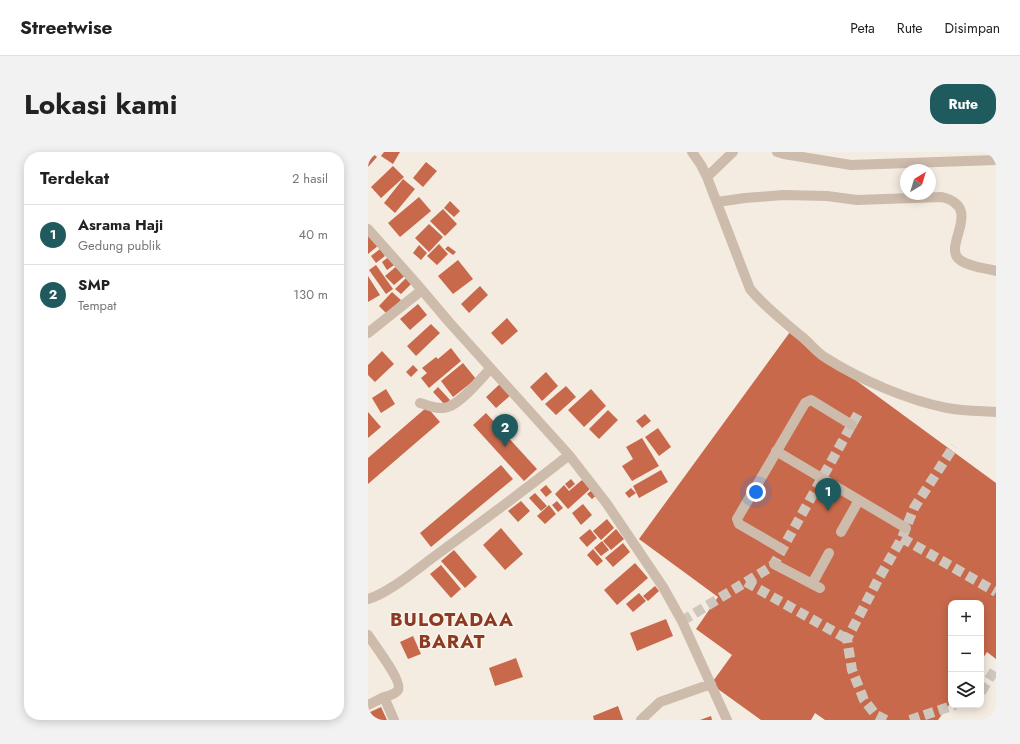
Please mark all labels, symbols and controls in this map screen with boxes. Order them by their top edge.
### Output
text: Streetwise [20,14,113,41]
text: Peta [850,18,875,38]
text: Rute [897,18,923,38]
text: Disimpan [945,18,1000,38]
text: Lokasi kami [24,84,177,125]
button: Rute [930,84,996,124]
north arrow [900,164,936,200]
text: Terdekat [40,166,109,190]
text: 2 hasil [292,169,328,188]
text: Asrama Haji [78,214,163,236]
text: 1 [50,225,56,244]
text: 40 m [299,225,328,244]
text: Gedung publik [78,236,161,255]
text: SMP [78,274,110,296]
text: 2 [49,285,57,304]
text: 130 m [293,285,328,304]
text: Tempat [78,296,116,315]
pin: 2 [492,414,518,447]
pin: 1 [815,478,841,511]
your location [746,482,766,502]
map controls [948,600,984,708]
button: + [948,600,984,636]
district label: BULOTADAA BARAT [390,606,514,655]
button: − [948,636,984,672]
button: layers [948,672,984,708]

